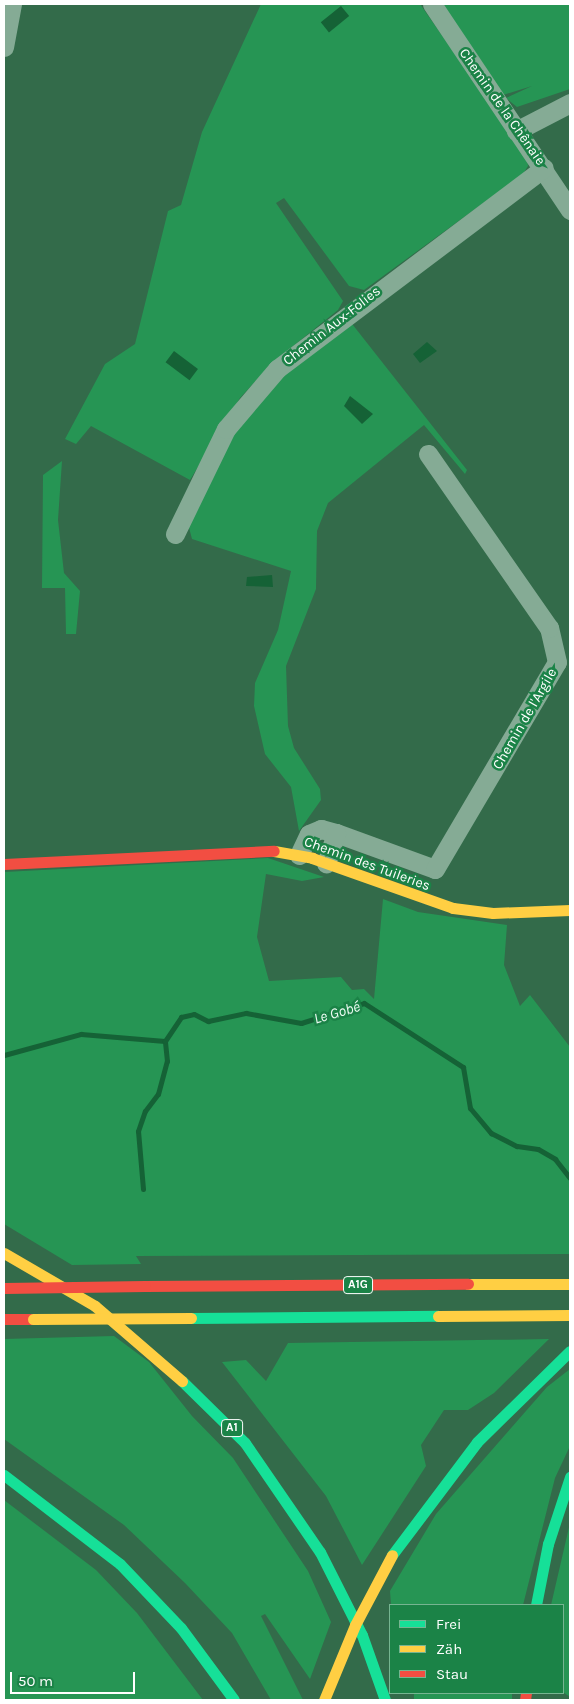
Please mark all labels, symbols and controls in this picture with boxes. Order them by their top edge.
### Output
street label: Chemin de la Chênaie [455,45,549,169]
street label: Chemin Aux-Folies [280,283,384,369]
street label: Chemin de l'Argile [489,665,561,773]
street label: Chemin des Tuileries [302,833,432,895]
water label: Le Gobé [312,998,362,1028]
road number: A1G [343,1276,373,1294]
road number: A1 [221,1419,243,1438]
legend [389,1604,564,1694]
text: Frei [436,1615,461,1633]
text: Zäh [436,1640,462,1658]
scale bar [12,1662,138,1694]
text: Stau [436,1665,468,1683]
text: 50 m [18,1672,53,1690]

